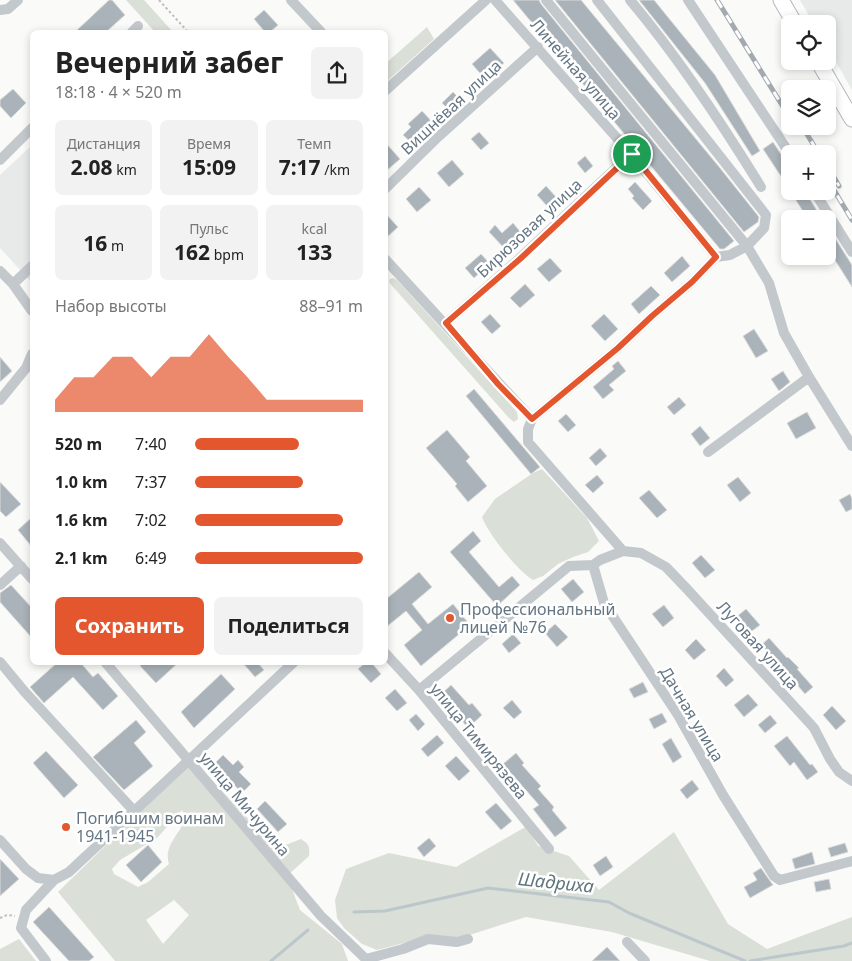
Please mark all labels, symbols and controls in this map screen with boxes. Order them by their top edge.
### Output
street label: Линейная улица [526,14,626,124]
map controls [781,15,836,265]
button: locate [781,15,836,70]
text: Вечерний забег [55,43,283,81]
button: share [311,47,363,99]
street label: Вишнёвая улица [396,55,506,159]
button: layers [781,80,836,135]
text: 18:18 · 4 × 520 m [55,81,182,103]
pin [611,133,653,175]
text: Дистанция [67,134,141,153]
text: Время [187,134,231,153]
text: Темп [297,134,331,153]
icon: arrive [618,140,646,168]
button: + [781,145,836,200]
text: 2.08 [71,153,113,181]
text: 15:09 [182,153,236,181]
text: 7:17 [279,153,321,181]
text: km [113,160,137,179]
text: /km [321,160,350,179]
street label: Бирюзовая улица [472,173,586,283]
button: − [781,210,836,265]
text: Пульс [189,219,229,238]
text: kcal [301,219,327,238]
text: 16 [83,229,107,257]
text: m [107,236,124,255]
text: 162 [174,238,210,266]
text: 133 [296,238,332,266]
text: bpm [210,245,244,264]
text: Набор высоты [55,295,167,317]
text: 88–91 m [299,295,363,317]
text: 520 m [55,433,102,455]
text: 7:40 [135,433,167,455]
text: 1.0 km [55,471,107,493]
text: 7:37 [135,471,167,493]
text: 1.6 km [55,509,107,531]
text: 7:02 [135,509,167,531]
text: 2.1 km [55,547,107,569]
text: 6:49 [135,547,167,569]
street label: Луговая улица [712,596,804,694]
button: Сохранить [55,597,204,655]
button: Поделиться [214,597,363,655]
place label: Профессиональный лицей №76 [460,598,615,638]
marker: Профессиональный лицей №76 [444,612,456,624]
street label: Дачная улица [655,662,729,766]
street label: улица Тимирязева [425,678,533,804]
street label: улица Мичурина [195,747,295,861]
place label: Погибшим воинам 1941-1945 [76,807,224,847]
marker: Погибшим воинам 1941-1945 [60,821,72,833]
water label: Шадриха [517,866,595,898]

